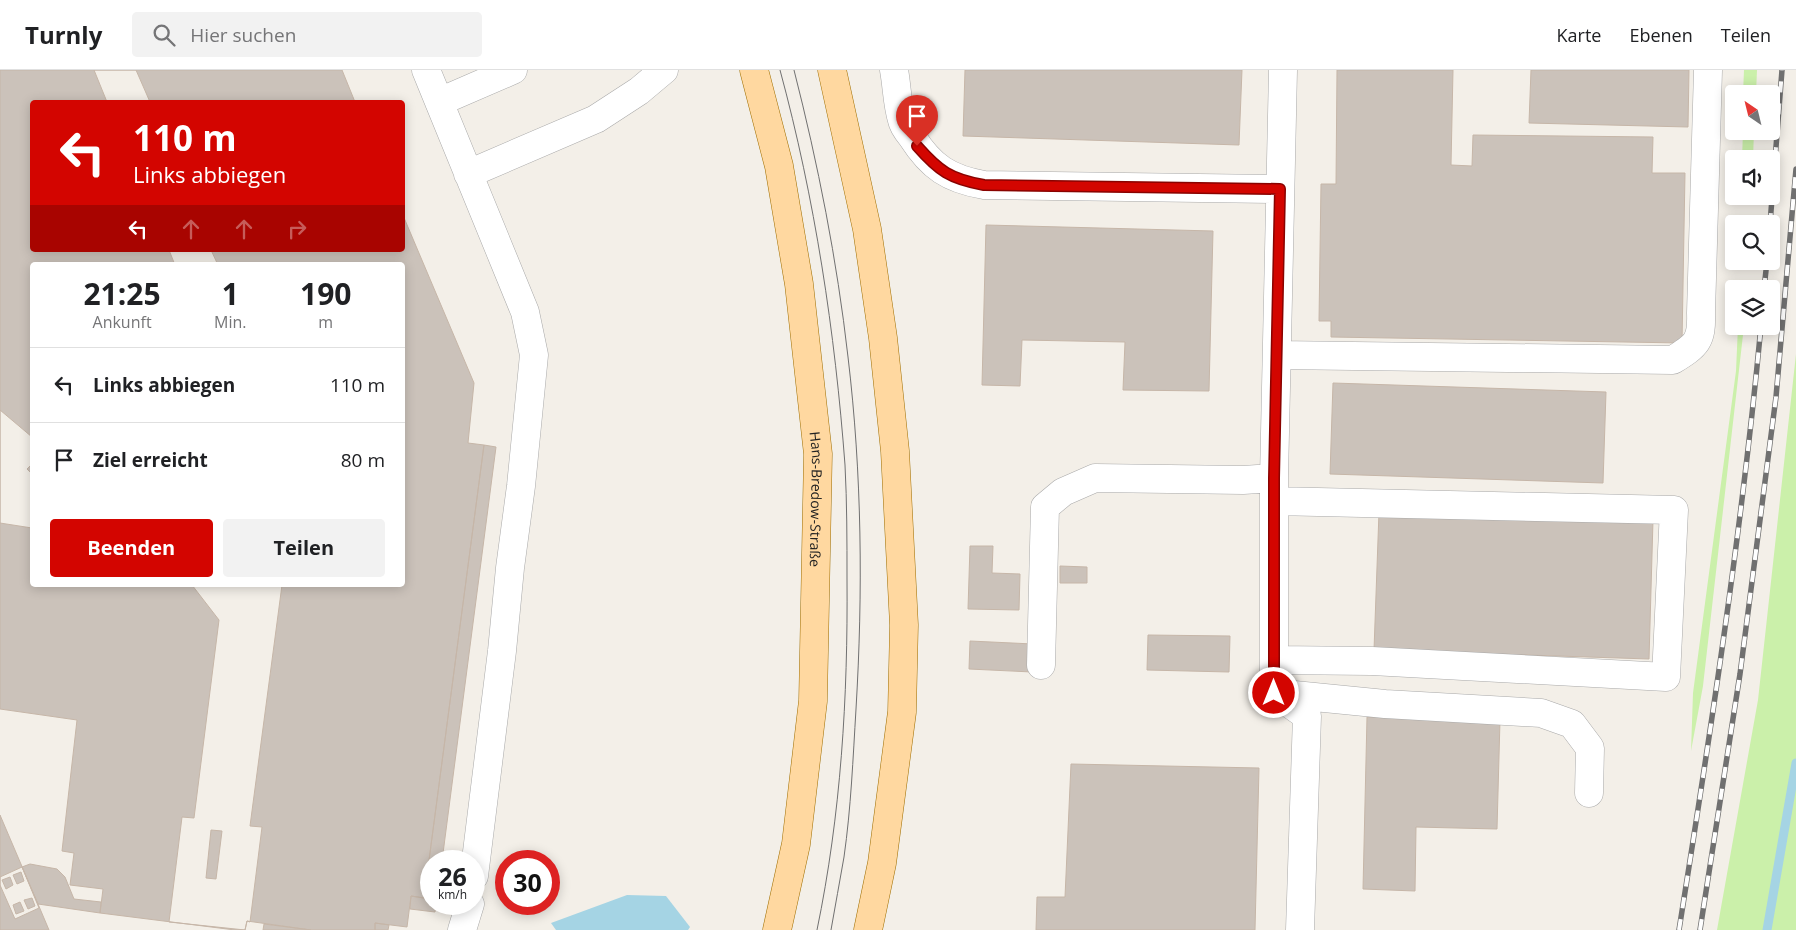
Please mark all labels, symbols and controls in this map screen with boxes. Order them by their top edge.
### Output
search box [132,12,482,57]
text: Turnly [25,18,102,51]
icon: search [150,21,178,49]
text: Hier suchen [190,22,296,48]
text: Karte [1557,23,1601,47]
text: Ebenen [1629,23,1693,47]
text: Teilen [1721,23,1771,47]
north arrow [1725,85,1780,140]
map controls [1725,85,1780,335]
pin [896,95,938,146]
icon: arrive [903,102,931,130]
text: 110 m [133,114,237,161]
icon: left [50,120,115,185]
button: sound [1725,150,1780,205]
text: Links abbiegen [133,159,286,189]
icon: left [124,215,152,243]
icon: ahead [177,215,205,243]
icon: ahead [230,215,258,243]
icon: right [283,215,311,243]
button: search [1725,215,1780,270]
text: 21:25 [83,273,161,314]
text: 1 [222,273,239,314]
text: 190 [300,273,352,314]
button: layers [1725,280,1780,335]
text: Ankunft [93,311,152,333]
text: Min. [214,311,247,333]
text: m [318,311,333,333]
icon: left [50,371,78,399]
text: Links abbiegen [93,372,235,398]
text: 110 m [330,372,385,398]
street label: Hans-Bredow-Straße [806,430,828,567]
icon: arrive [50,446,78,474]
text: Ziel erreicht [93,447,208,473]
text: 80 m [341,447,385,473]
button: Beenden [50,519,213,577]
button: Teilen [223,519,385,577]
position arrow [1247,666,1299,718]
speed limit sign: 30 [495,850,560,915]
text: 26 [438,859,467,893]
text: km/h [438,886,467,903]

